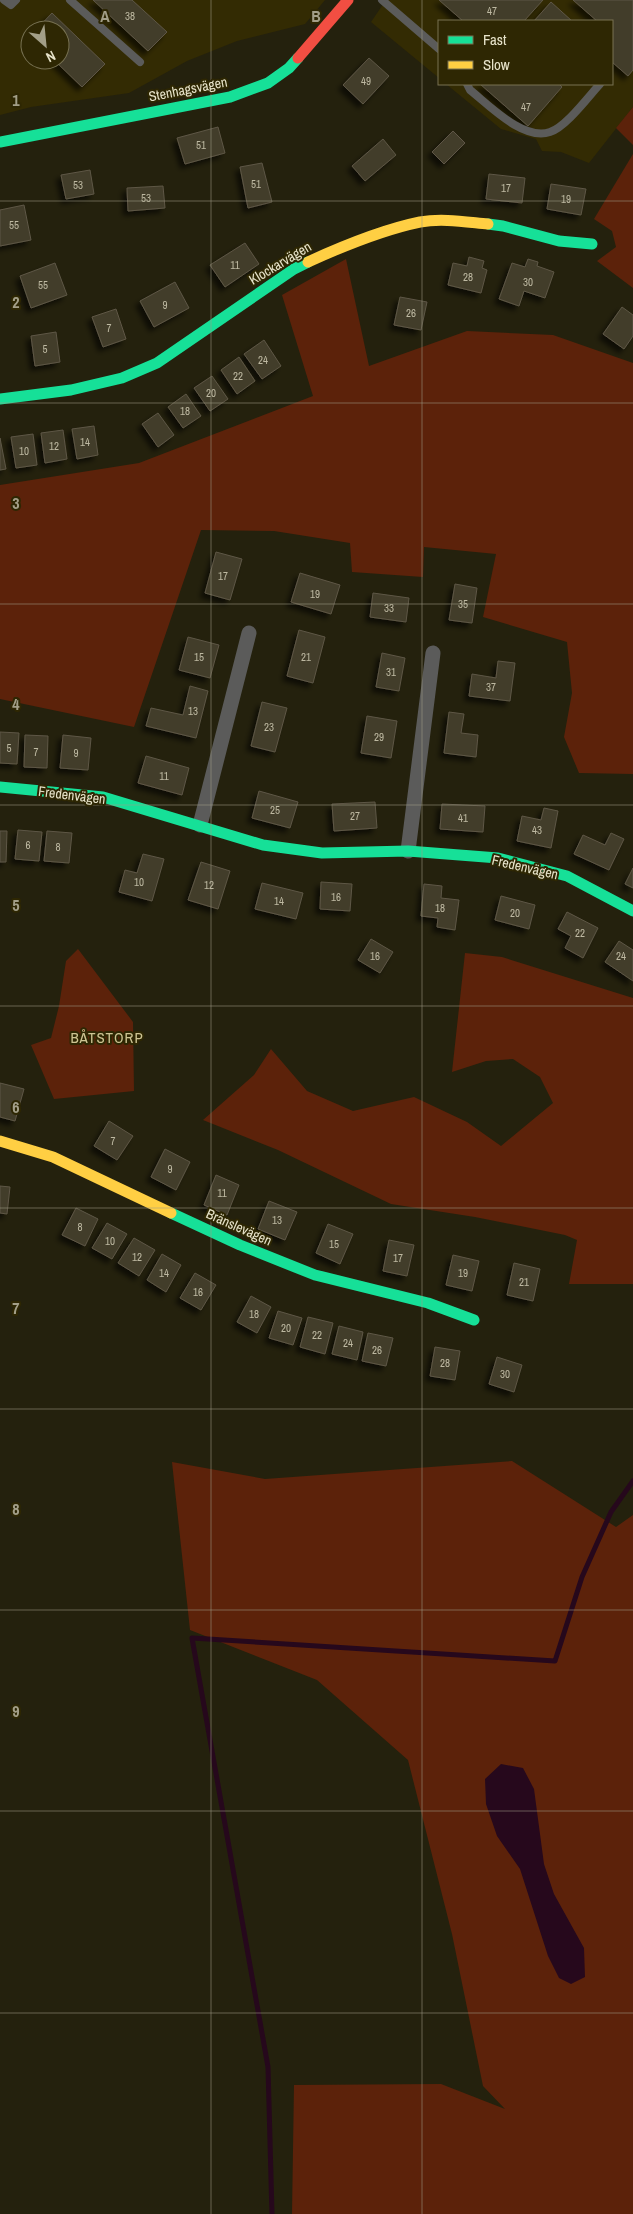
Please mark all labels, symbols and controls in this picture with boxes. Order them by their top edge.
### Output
house number: 47 [487,4,497,18]
text: A [100,5,110,27]
text: B [311,5,321,27]
house number: 38 [125,9,135,23]
north arrow [20,20,70,70]
legend [438,20,613,85]
text: Fast [483,29,507,50]
text: N [43,47,59,66]
text: Slow [483,54,510,75]
street label: Stenhagsvägen [147,73,229,105]
house number: 49 [361,74,371,88]
text: 1 [12,89,20,111]
house number: 47 [521,100,531,114]
house number: 51 [196,138,206,152]
house number: 51 [251,177,261,191]
house number: 53 [73,178,83,192]
house number: 17 [501,181,511,195]
house number: 53 [141,191,151,205]
house number: 19 [561,192,571,206]
house number: 55 [9,218,19,232]
street label: Klockarvägen [246,237,314,289]
house number: 11 [230,258,240,272]
house number: 28 [463,270,473,284]
house number: 30 [523,275,533,289]
house number: 55 [38,278,48,292]
text: 2 [12,291,20,313]
house number: 9 [162,298,168,312]
house number: 26 [406,306,416,320]
house number: 7 [106,321,112,335]
house number: 5 [42,342,48,356]
house number: 24 [258,353,268,367]
house number: 22 [233,369,243,383]
house number: 20 [206,386,216,400]
house number: 18 [180,404,190,418]
house number: 14 [80,435,90,449]
house number: 12 [49,439,59,453]
house number: 10 [19,444,29,458]
text: 3 [12,492,20,514]
house number: 17 [218,569,228,583]
house number: 19 [310,587,320,601]
house number: 35 [458,597,468,611]
house number: 33 [384,601,394,615]
house number: 15 [194,650,204,664]
house number: 21 [301,650,311,664]
house number: 31 [386,665,396,679]
house number: 37 [486,680,496,694]
text: 4 [12,693,20,715]
house number: 13 [188,704,198,718]
house number: 23 [264,720,274,734]
house number: 29 [374,730,384,744]
house number: 5 [6,741,12,755]
house number: 7 [33,745,39,759]
house number: 9 [73,746,79,760]
house number: 11 [159,769,169,783]
street label: Fredenvägen [37,782,107,808]
house number: 25 [270,803,280,817]
house number: 27 [350,809,360,823]
house number: 41 [458,811,468,825]
house number: 43 [532,823,542,837]
house number: 6 [25,838,31,852]
house number: 8 [55,840,61,854]
street label: Fredenvägen [490,851,560,883]
house number: 10 [134,875,144,889]
house number: 12 [204,878,214,892]
house number: 16 [331,890,341,904]
text: 5 [12,894,20,916]
house number: 14 [274,894,284,908]
house number: 18 [435,901,445,915]
house number: 20 [510,906,520,920]
house number: 22 [575,926,585,940]
house number: 16 [370,949,380,963]
house number: 24 [616,949,626,963]
district label: BÅTSTORP [70,1027,144,1048]
text: 6 [12,1096,20,1118]
house number: 7 [110,1134,116,1148]
house number: 9 [167,1162,173,1176]
house number: 11 [217,1186,227,1200]
street label: Bränslevägen [203,1205,275,1249]
house number: 13 [272,1213,282,1227]
house number: 8 [77,1220,83,1234]
house number: 10 [105,1234,115,1248]
house number: 15 [329,1237,339,1251]
house number: 12 [132,1250,142,1264]
house number: 17 [393,1251,403,1265]
house number: 14 [159,1266,169,1280]
house number: 19 [458,1266,468,1280]
house number: 21 [519,1275,529,1289]
house number: 16 [193,1285,203,1299]
text: 7 [12,1297,20,1319]
house number: 18 [249,1307,259,1321]
house number: 20 [281,1321,291,1335]
house number: 22 [312,1328,322,1342]
house number: 24 [343,1336,353,1350]
house number: 26 [372,1343,382,1357]
house number: 28 [440,1356,450,1370]
house number: 30 [500,1367,510,1381]
text: 8 [12,1498,20,1520]
text: 9 [12,1700,20,1722]

